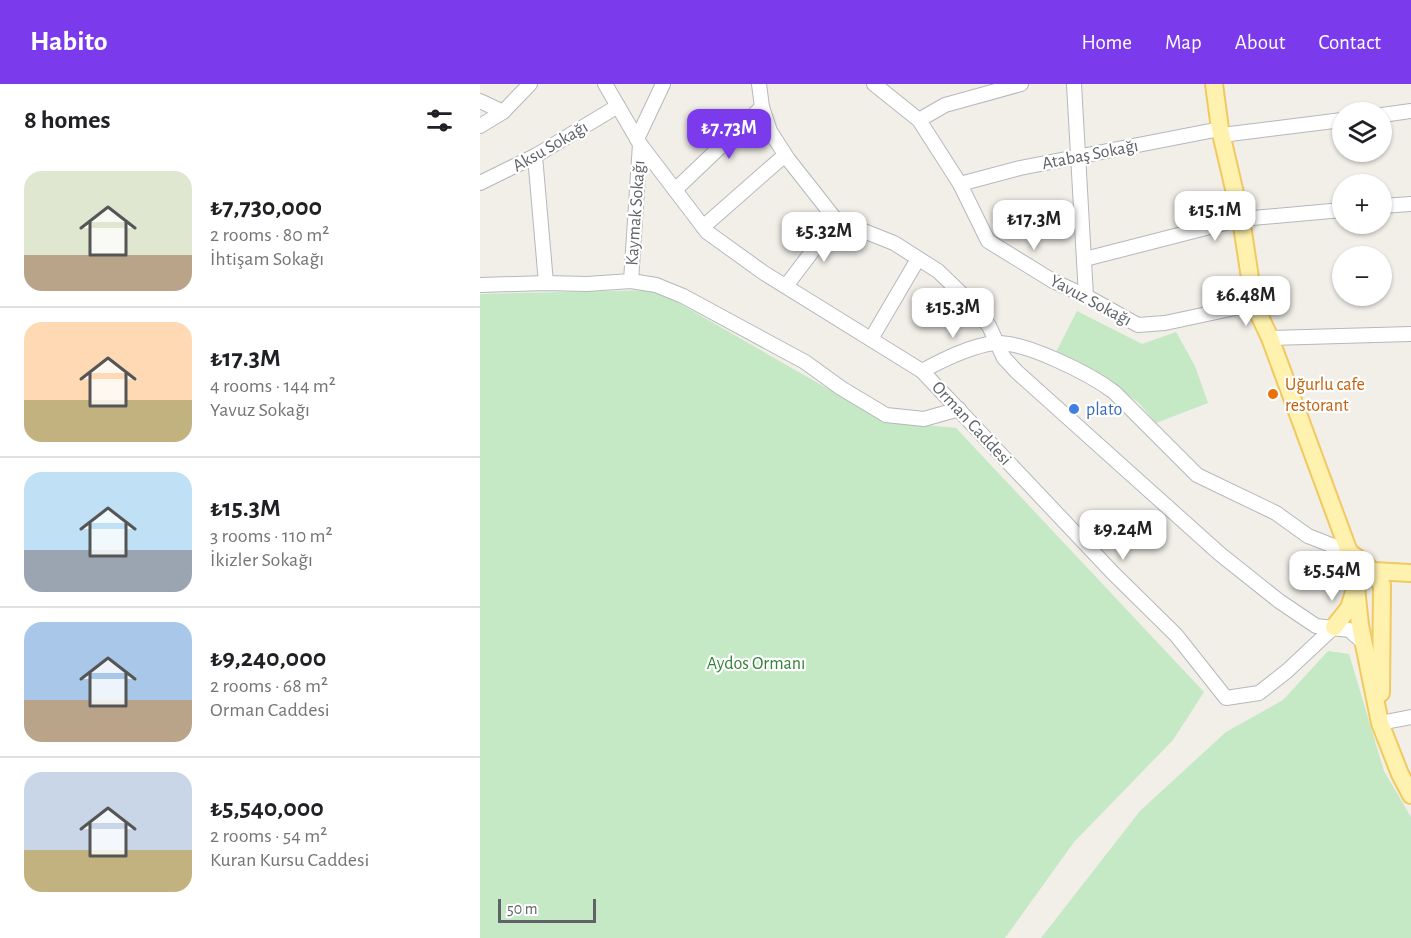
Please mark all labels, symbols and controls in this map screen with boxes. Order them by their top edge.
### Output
text: Habito [30,28,108,56]
text: Home [1081,32,1132,53]
text: Map [1165,32,1202,53]
text: About [1235,32,1285,53]
text: Contact [1318,32,1381,53]
map controls [1332,102,1392,306]
button: layers [1332,102,1392,162]
icon: filters [423,104,456,137]
text: 8 homes [24,107,111,133]
pin: ₺7.73M [680,109,778,160]
street label: Aksu Sokağı [510,118,591,176]
text: ₺7.73M [701,118,757,138]
street label: Atabaş Sokağı [1041,137,1140,173]
street label: Kaymak Sokağı [623,160,649,266]
button: + [1332,174,1392,234]
pin: ₺15.1M [1166,191,1264,242]
text: ₺7,730,000 [210,194,322,220]
icon: home [72,195,144,267]
pin: ₺17.3M [985,200,1083,251]
text: ₺15.1M [1189,200,1241,220]
text: ₺17.3M [1007,209,1061,229]
pin: ₺5.32M [775,212,873,263]
text: ₺5.32M [796,221,852,241]
text: 2 rooms · 80 m² [210,225,329,245]
button: − [1332,246,1392,306]
text: İhtişam Sokağı [210,249,324,269]
street label: Yavuz Sokağı [1047,272,1134,330]
pin: ₺6.48M [1197,276,1295,327]
text: ₺6.48M [1216,285,1276,305]
pin: ₺15.3M [904,288,1002,339]
text: ₺15.3M [926,297,980,317]
text: ₺17.3M [210,345,281,371]
icon: home [72,346,144,418]
text: 4 rooms · 144 m² [210,376,336,396]
place label: Uğurlu cafe restorant [1285,376,1365,415]
street label: Orman Caddesi [928,378,1015,469]
marker: Uğurlu cafe restorant [1266,387,1280,401]
text: Yavuz Sokağı [210,400,310,420]
place label: plato [1086,401,1122,419]
marker: plato [1067,402,1081,416]
text: ₺15.3M [210,495,281,521]
icon: home [72,496,144,568]
pin: ₺9.24M [1074,510,1172,561]
text: ₺9.24M [1093,519,1153,539]
text: 3 rooms · 110 m² [210,526,333,546]
text: İkizler Sokağı [210,550,313,570]
pin: ₺5.54M [1283,551,1381,602]
text: ₺5.54M [1303,560,1361,580]
text: ₺9,240,000 [210,645,326,671]
icon: home [72,646,144,718]
park label: Aydos Ormanı [707,655,805,673]
text: 2 rooms · 68 m² [210,676,328,696]
text: Orman Caddesi [210,700,330,720]
text: ₺5,540,000 [210,795,324,821]
icon: home [72,796,144,868]
text: 2 rooms · 54 m² [210,826,327,846]
text: Kuran Kursu Caddesi [210,850,369,870]
scale bar [498,896,596,924]
text: 50 m [507,901,538,917]

